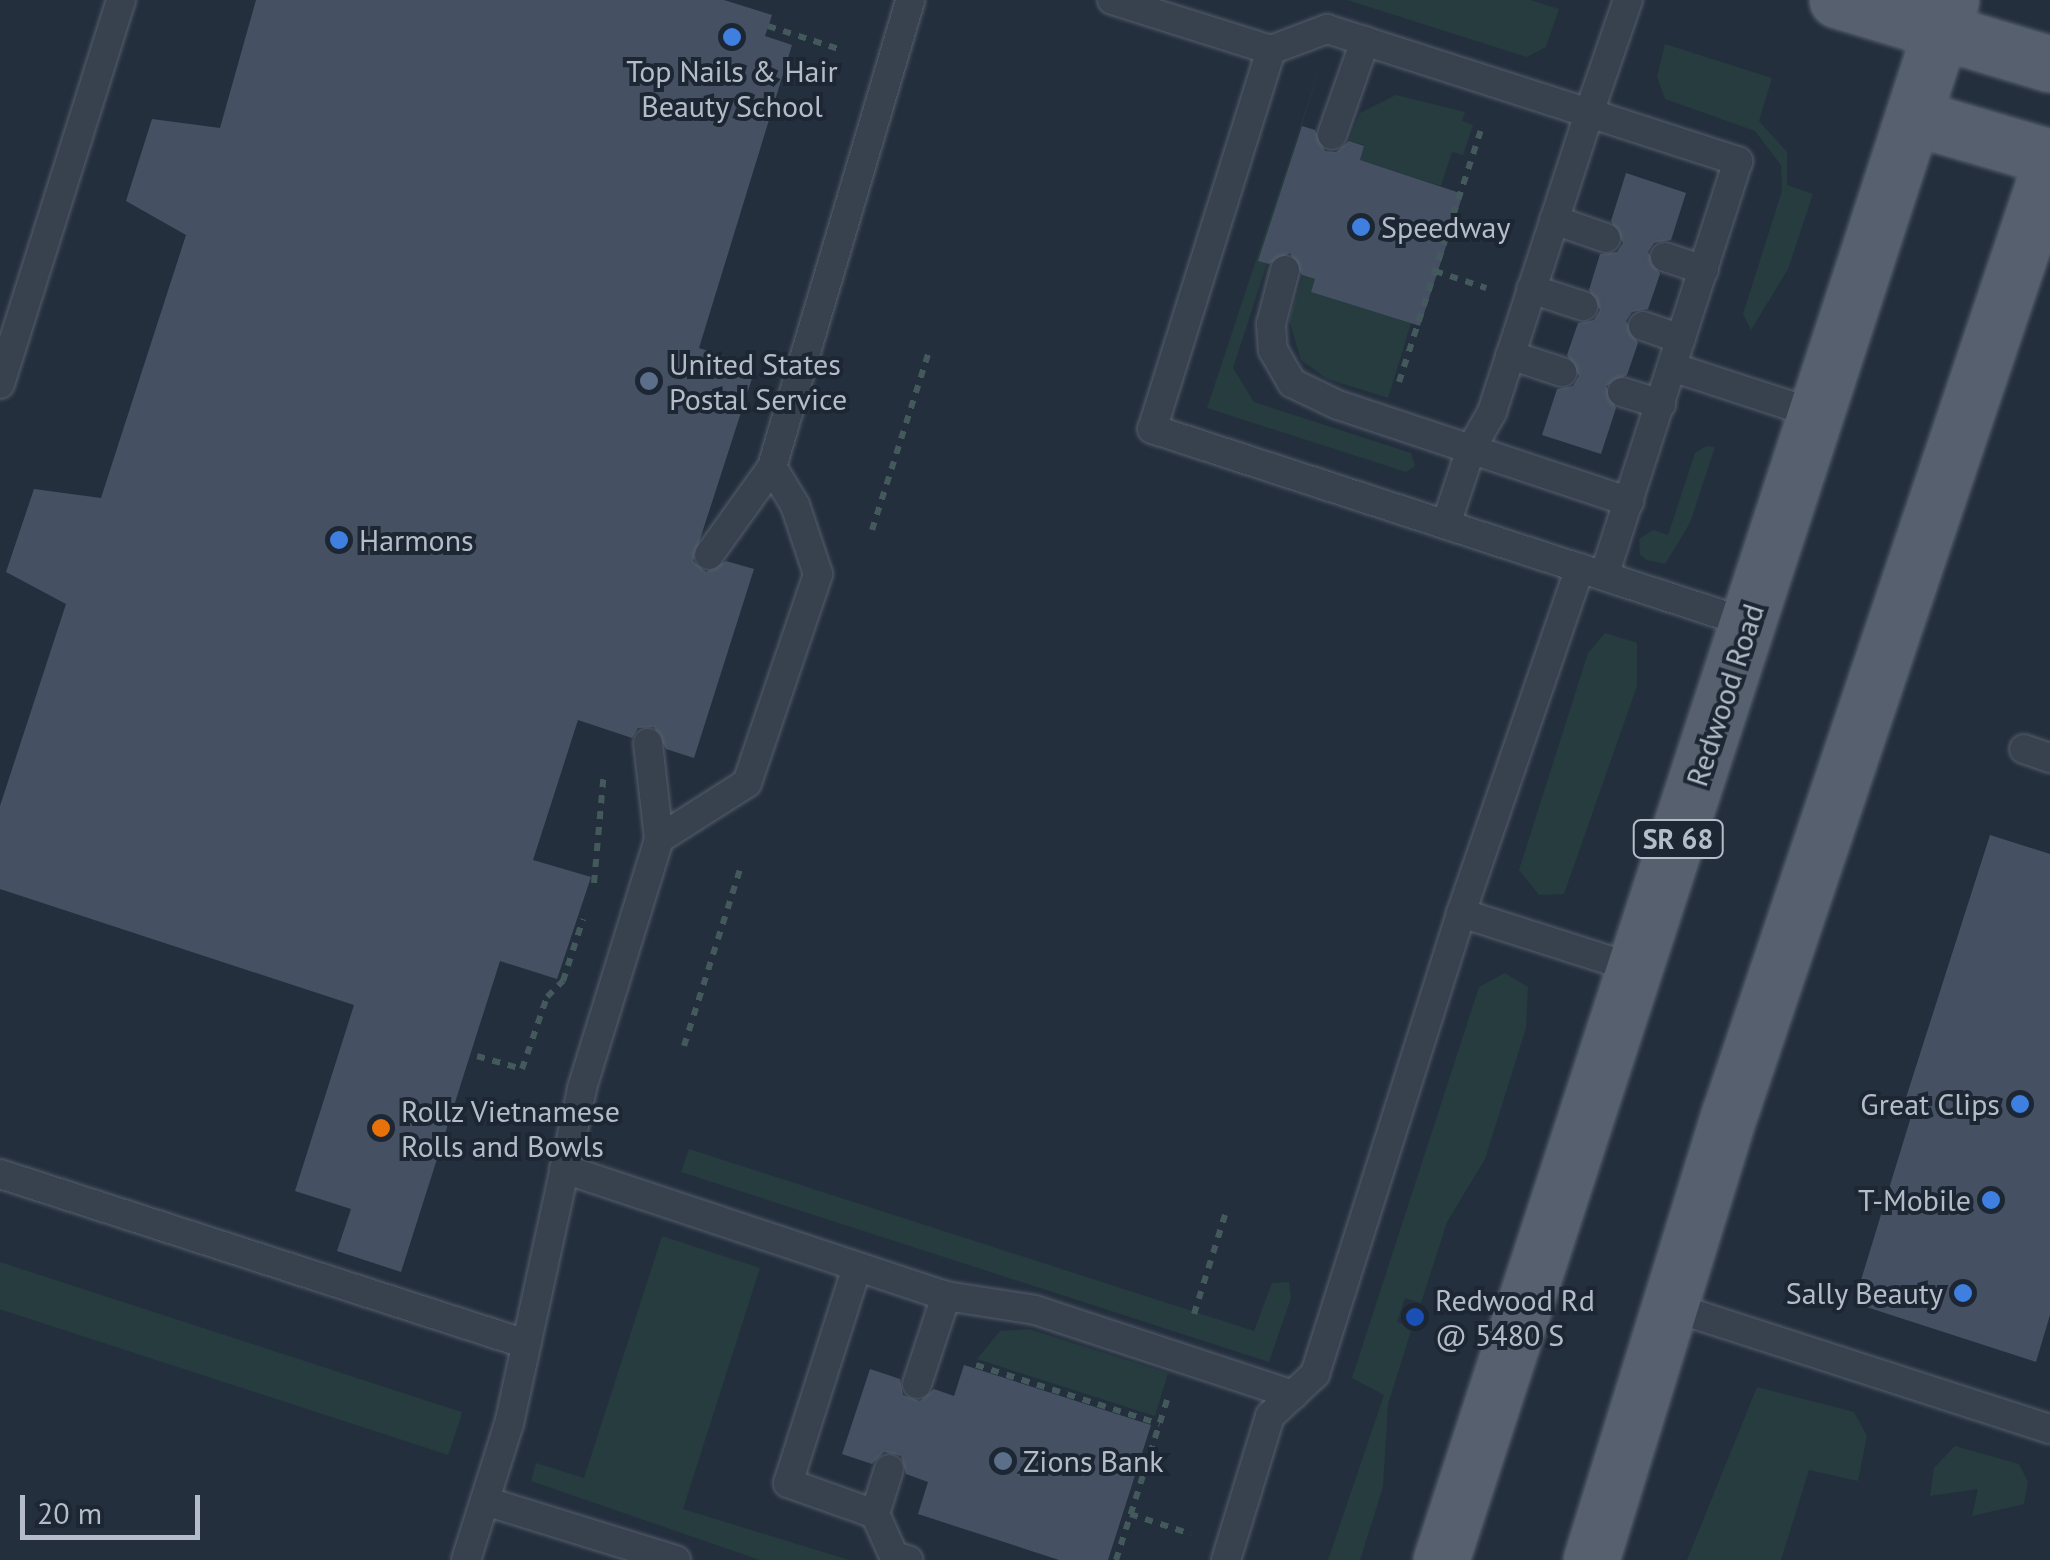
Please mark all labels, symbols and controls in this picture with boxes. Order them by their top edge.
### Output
marker: Top Nails & Hair Beauty School [721,26,743,48]
place label: Top Nails & Hair Beauty School [626,53,838,124]
place label: Speedway [1381,209,1510,245]
marker: Speedway [1350,216,1372,238]
place label: United States Postal Service [669,346,847,416]
marker: United States Postal Service [638,370,660,392]
place label: Harmons [359,522,474,558]
marker: Harmons [328,529,350,551]
street label: Redwood Road [1679,599,1771,791]
road number: SR 68 [1630,816,1726,862]
place label: Great Clips [1860,1086,2000,1122]
place label: Rollz Vietnamese Rolls and Bowls [401,1093,622,1164]
marker: Great Clips [2009,1093,2031,1115]
marker: Rollz Vietnamese Rolls and Bowls [370,1117,392,1139]
place label: T-Mobile [1858,1182,1971,1218]
marker: T-Mobile [1980,1189,2002,1211]
place label: Sally Beauty [1785,1275,1943,1311]
place label: Redwood Rd @ 5480 S [1435,1282,1595,1352]
marker: Sally Beauty [1952,1282,1974,1304]
marker: Redwood Rd @ 5480 S [1404,1306,1426,1328]
place label: Zions Bank [1023,1443,1164,1479]
marker: Zions Bank [992,1450,1014,1472]
scale bar [25,1475,205,1537]
text: 20 m [37,1493,102,1532]

